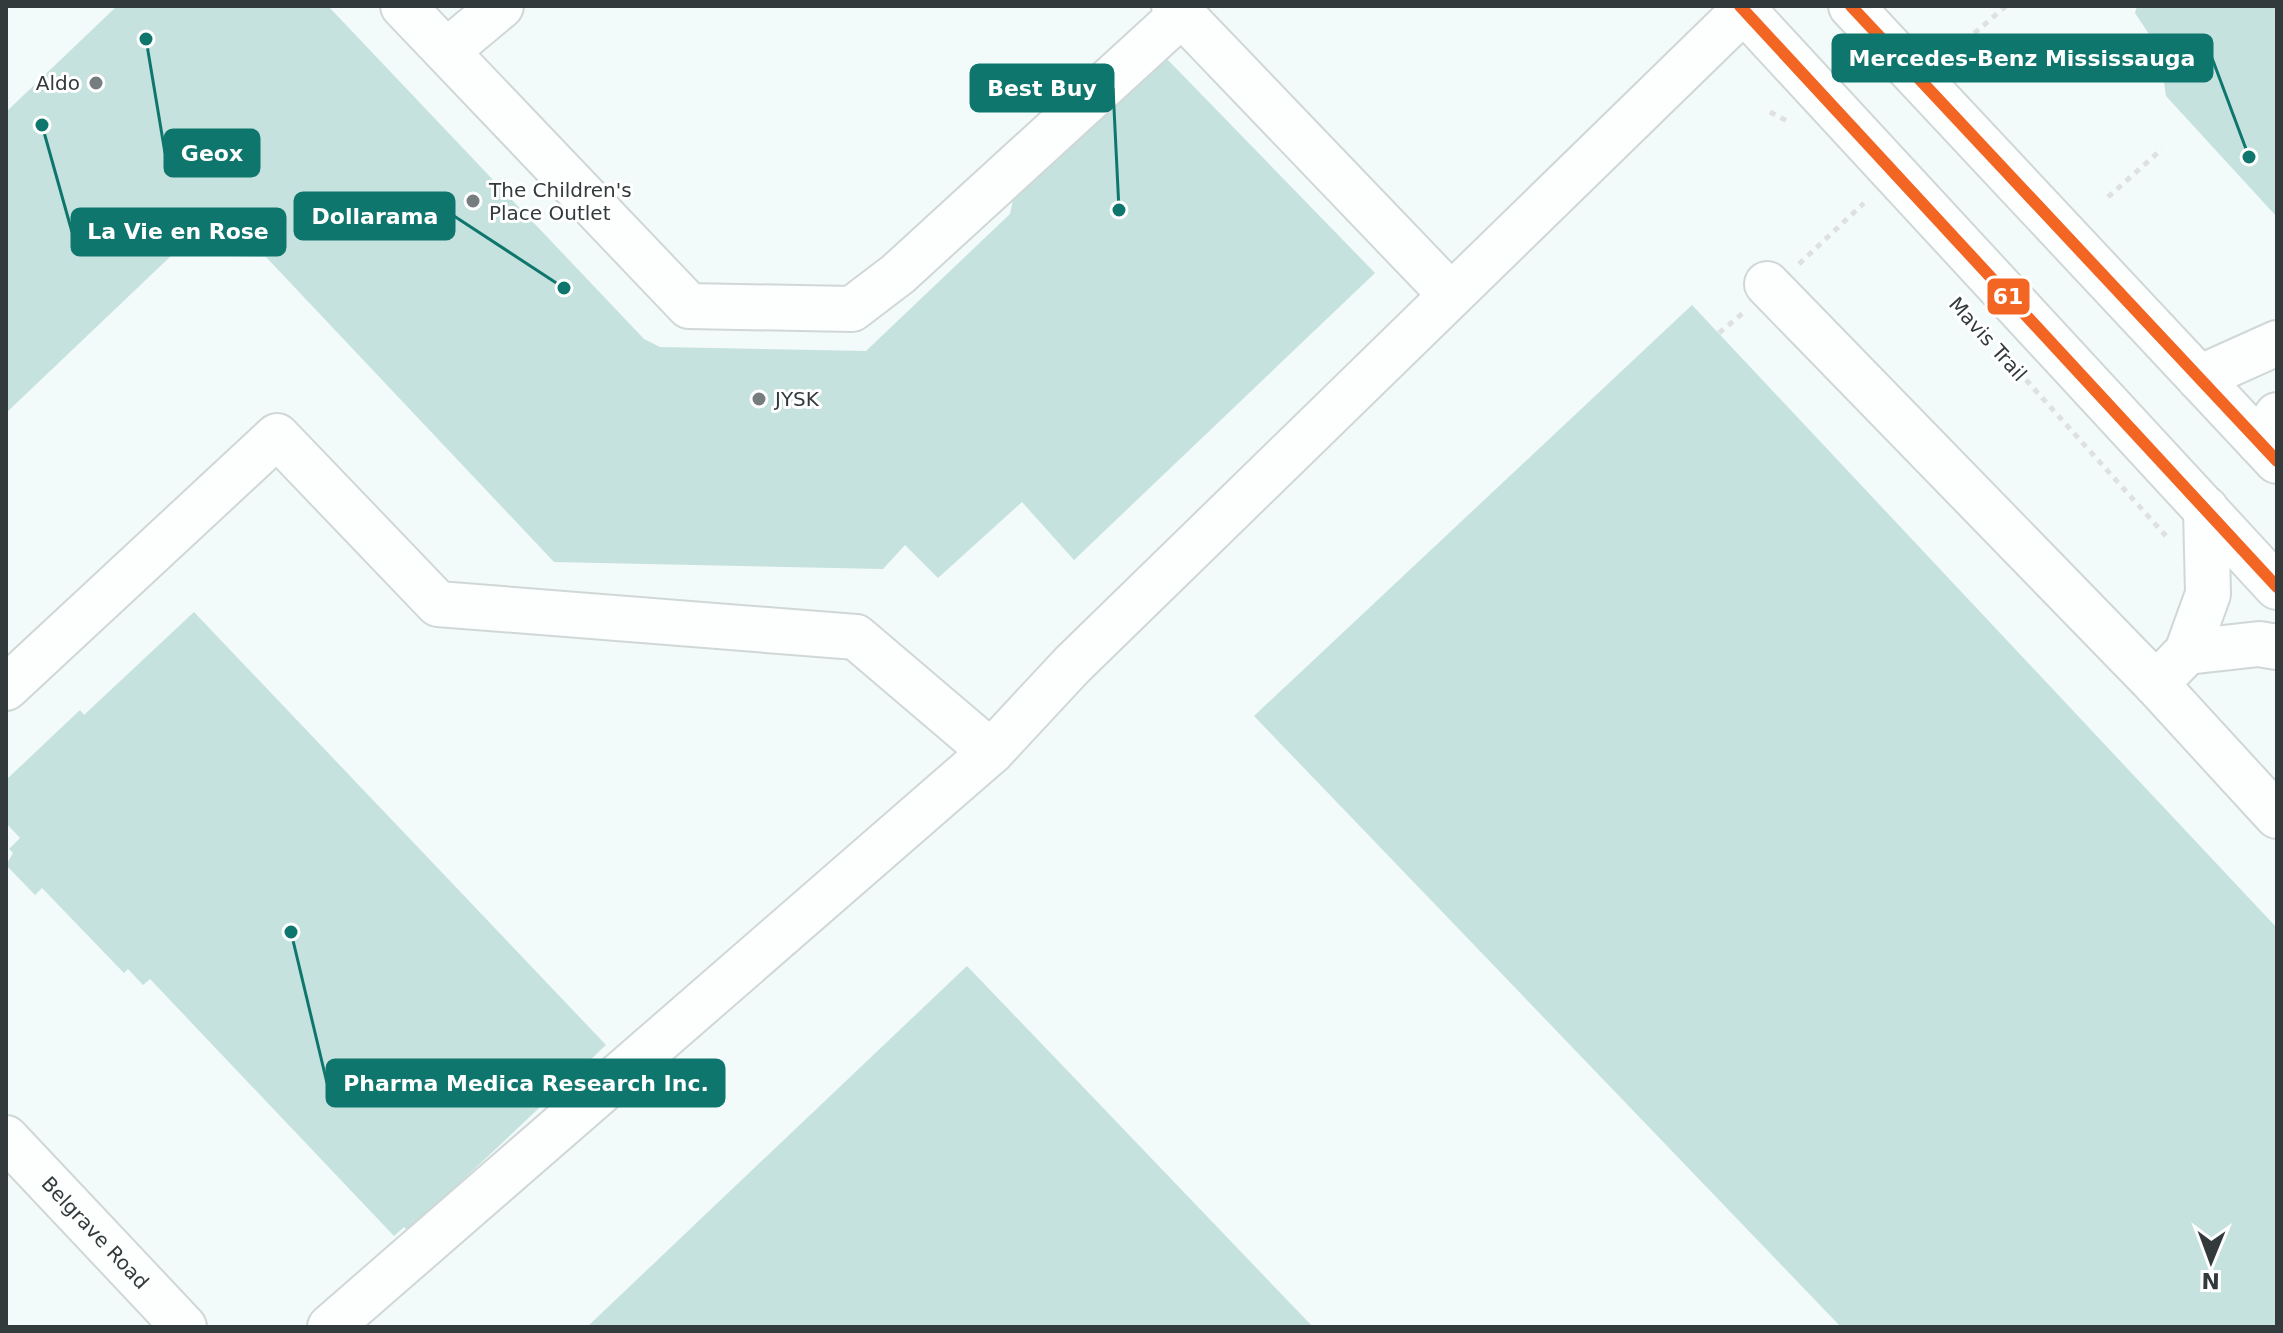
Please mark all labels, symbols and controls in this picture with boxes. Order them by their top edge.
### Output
callout: Mercedes-Benz Mississauga [1833,35,2212,81]
text: Mercedes-Benz Mississauga [1849,46,2195,71]
callout: Best Buy [971,65,1113,111]
place label: Aldo [36,71,80,95]
marker: Aldo [87,74,105,92]
text: Best Buy [987,76,1097,101]
callout: Geox [165,130,259,176]
text: Geox [181,141,243,166]
place label: The Children's Place Outlet [488,178,632,225]
marker: The Children's Place Outlet [464,192,482,210]
callout: Dollarama [295,193,454,239]
text: Dollarama [312,204,438,229]
callout: La Vie en Rose [72,209,285,255]
text: La Vie en Rose [87,219,269,244]
line badge: 61 [1986,277,2031,316]
text: 61 [1993,284,2023,309]
street label: Mavis Trail [1944,292,2032,386]
place label: JYSK [773,387,820,411]
marker: JYSK [750,390,768,408]
callout: Pharma Medica Research Inc. [327,1060,724,1106]
text: Pharma Medica Research Inc. [343,1071,709,1096]
street label: Belgrave Road [36,1171,154,1294]
north arrow [2171,1221,2251,1301]
text: N [2201,1268,2220,1293]

